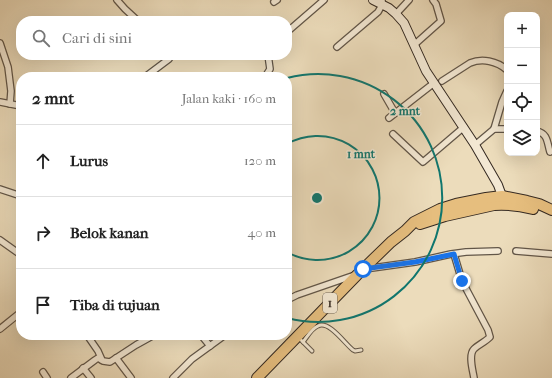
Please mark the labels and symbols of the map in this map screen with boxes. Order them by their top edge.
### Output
text: 2 mnt [390,104,421,118]
text: 1 mnt [347,147,376,161]
centre of rings [310,191,324,205]
route start [354,260,372,278]
route end [453,272,471,290]
road number: 1 [323,293,337,313]

